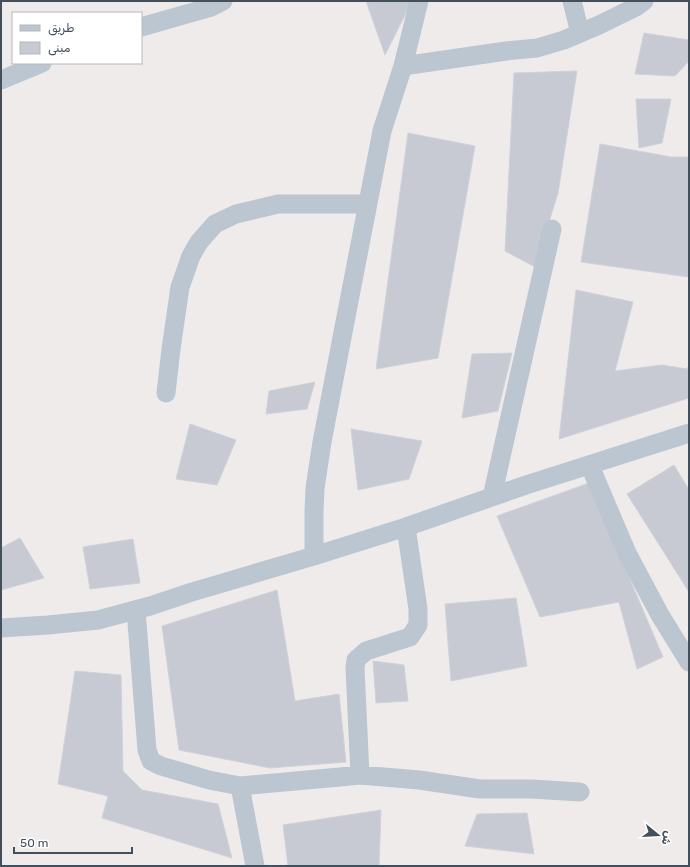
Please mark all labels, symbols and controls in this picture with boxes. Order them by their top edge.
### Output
legend [12,12,142,64]
text: طريق [48,21,74,36]
text: مبنى [48,41,71,56]
north arrow [638,815,678,855]
scale bar [14,829,132,855]
text: ش [659,829,675,847]
text: 50 m [20,836,48,850]

